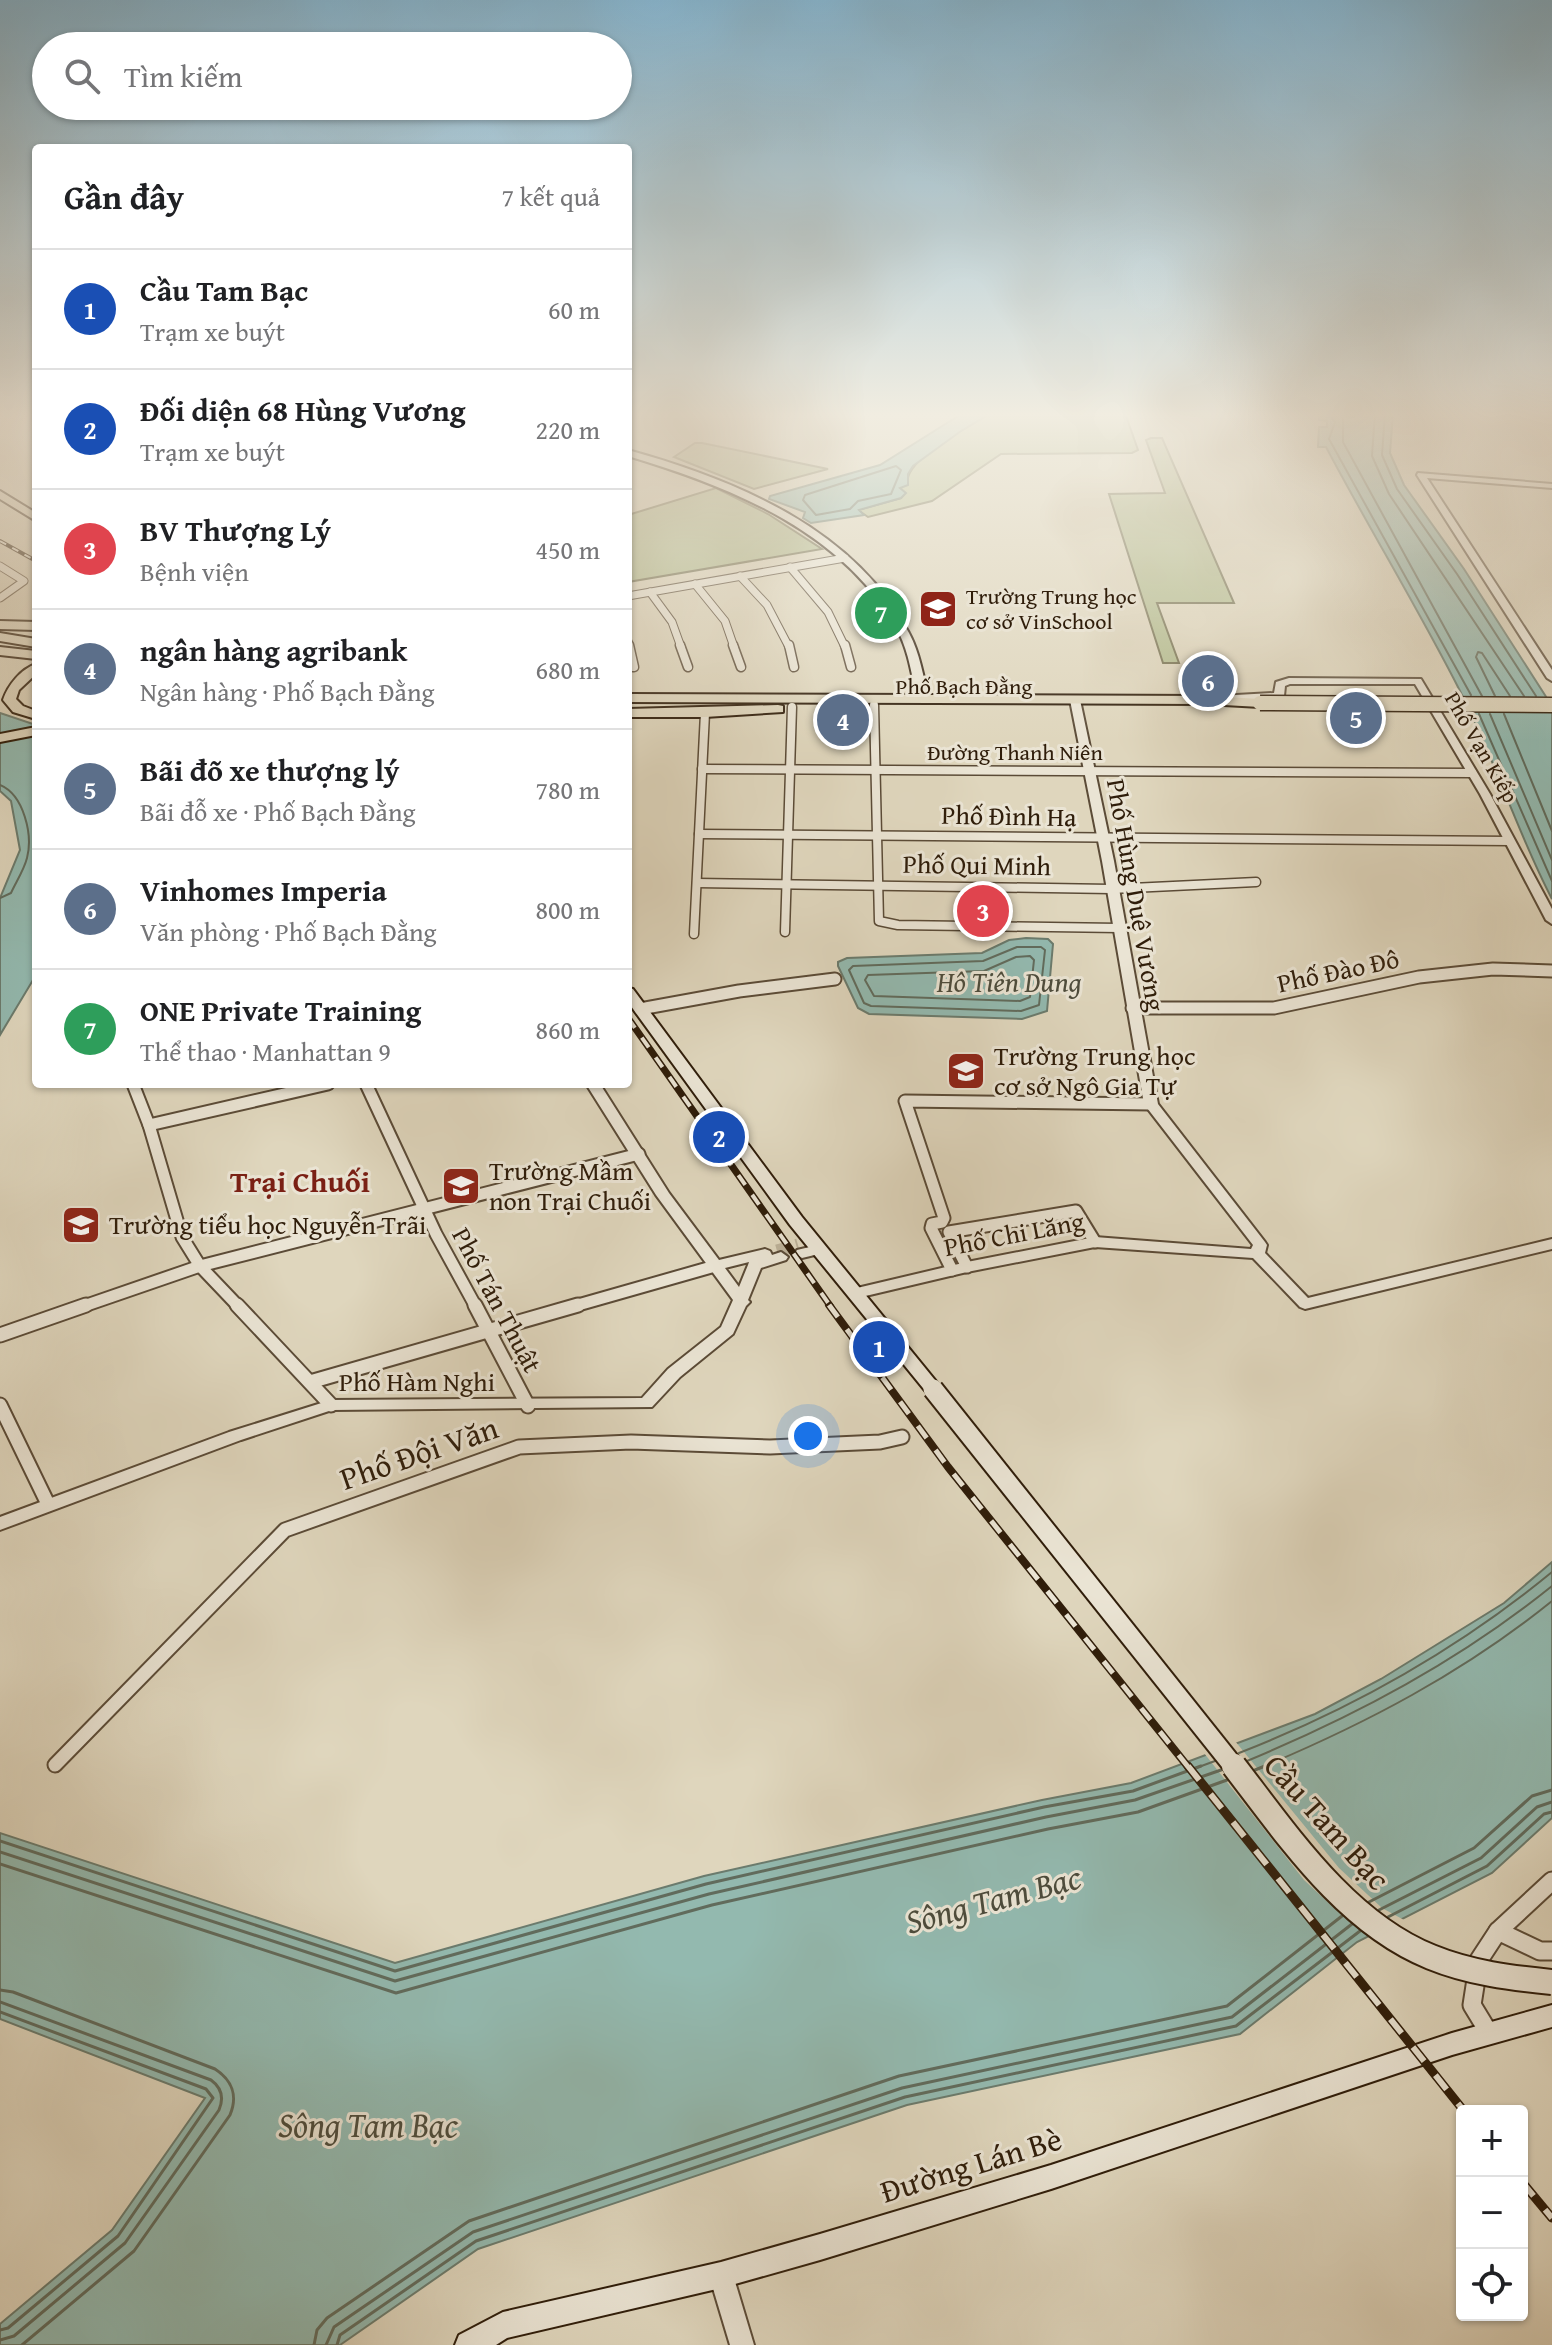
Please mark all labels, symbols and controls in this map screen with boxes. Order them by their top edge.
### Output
search box [32,32,632,120]
icon: search [60,54,104,98]
text: Tìm kiếm [124,54,243,98]
text: Gần đây [64,172,184,221]
text: 7 kết quả [501,177,600,216]
text: Cầu Tam Bạc [140,268,308,312]
text: 1 [83,290,97,329]
text: 60 m [548,290,600,329]
text: Trạm xe buýt [140,312,285,351]
text: Đối diện 68 Hùng Vương [140,388,466,432]
text: 2 [83,410,97,449]
text: 220 m [535,410,600,449]
text: Trạm xe buýt [140,432,285,471]
text: BV Thượng Lý [140,508,331,552]
text: 3 [83,530,97,569]
text: 450 m [535,530,600,569]
text: Bệnh viện [140,552,249,591]
place label: Trường Trung học cơ sở VinSchool [966,580,1137,637]
pin: 7 [855,583,907,643]
school or university icon: Trường Trung học cơ sở VinSchool [917,588,959,630]
text: ngân hàng agribank [140,628,407,672]
text: 4 [83,650,97,689]
text: 680 m [535,650,600,689]
pin: 6 [1182,651,1234,711]
street label: Phố Bạch Đằng [896,670,1032,702]
text: Ngân hàng · Phố Bạch Đằng [140,672,434,711]
street label: Phố Vạn Kiếp [1437,685,1527,809]
pin: 5 [1330,688,1382,748]
pin: 4 [817,690,869,750]
street label: Đường Thanh Niên [927,736,1103,768]
text: Bãi đõ xe thượng lý [140,748,399,792]
text: 5 [83,770,97,809]
text: 780 m [535,770,600,809]
street label: Phố Hùng Duệ Vương [1097,776,1176,1014]
text: Bãi đỗ xe · Phố Bạch Đằng [140,792,415,831]
street label: Phố Đình Hạ [941,795,1078,836]
street label: Phố Qui Minh [903,844,1052,885]
text: Vinhomes Imperia [140,868,387,912]
pin: 3 [957,881,1009,941]
text: 6 [83,890,97,929]
text: 800 m [535,890,600,929]
text: Văn phòng · Phố Bạch Đằng [140,912,437,951]
street label: Phố Đào Đô [1273,939,1402,1002]
water label: Hô Tiên Dung [936,961,1082,1002]
text: ONE Private Training [140,988,421,1032]
text: 7 [83,1010,97,1049]
text: 860 m [535,1010,600,1049]
text: Thể thao · Manhattan 9 [140,1032,391,1071]
place label: Trường Trung học cơ sở Ngô Gia Tự [994,1036,1195,1105]
school or university icon: Trường Trung học cơ sở Ngô Gia Tự [945,1050,987,1092]
pin: 2 [693,1107,745,1167]
place label: Trường Mầm non Trại Chuối [489,1151,651,1220]
district label: Trại Chuối [230,1159,370,1203]
school or university icon: Trường Mầm non Trại Chuối [440,1165,482,1207]
street label: Phố Chi Lăng [941,1201,1087,1266]
school or university icon: Trường tiểu học Nguyễn Trãi [60,1204,102,1246]
place label: Trường tiểu học Nguyễn Trãi [109,1205,426,1244]
street label: Phố Tán Thuật [443,1220,552,1379]
pin: 1 [853,1317,905,1377]
street label: Phố Hàm Nghi [339,1362,495,1401]
street label: Phố Đội Văn [333,1404,504,1502]
your location [788,1416,828,1456]
street label: Cầu Tam Bạc [1253,1743,1401,1900]
water label: Sông Tam Bạc [900,1851,1088,1945]
water label: Sông Tam Bạc [278,2100,459,2149]
map controls [1456,2105,1528,2321]
button: + [1456,2105,1528,2177]
street label: Đường Lán Bè [874,2115,1067,2214]
button: − [1456,2177,1528,2249]
button: locate [1456,2249,1528,2321]

